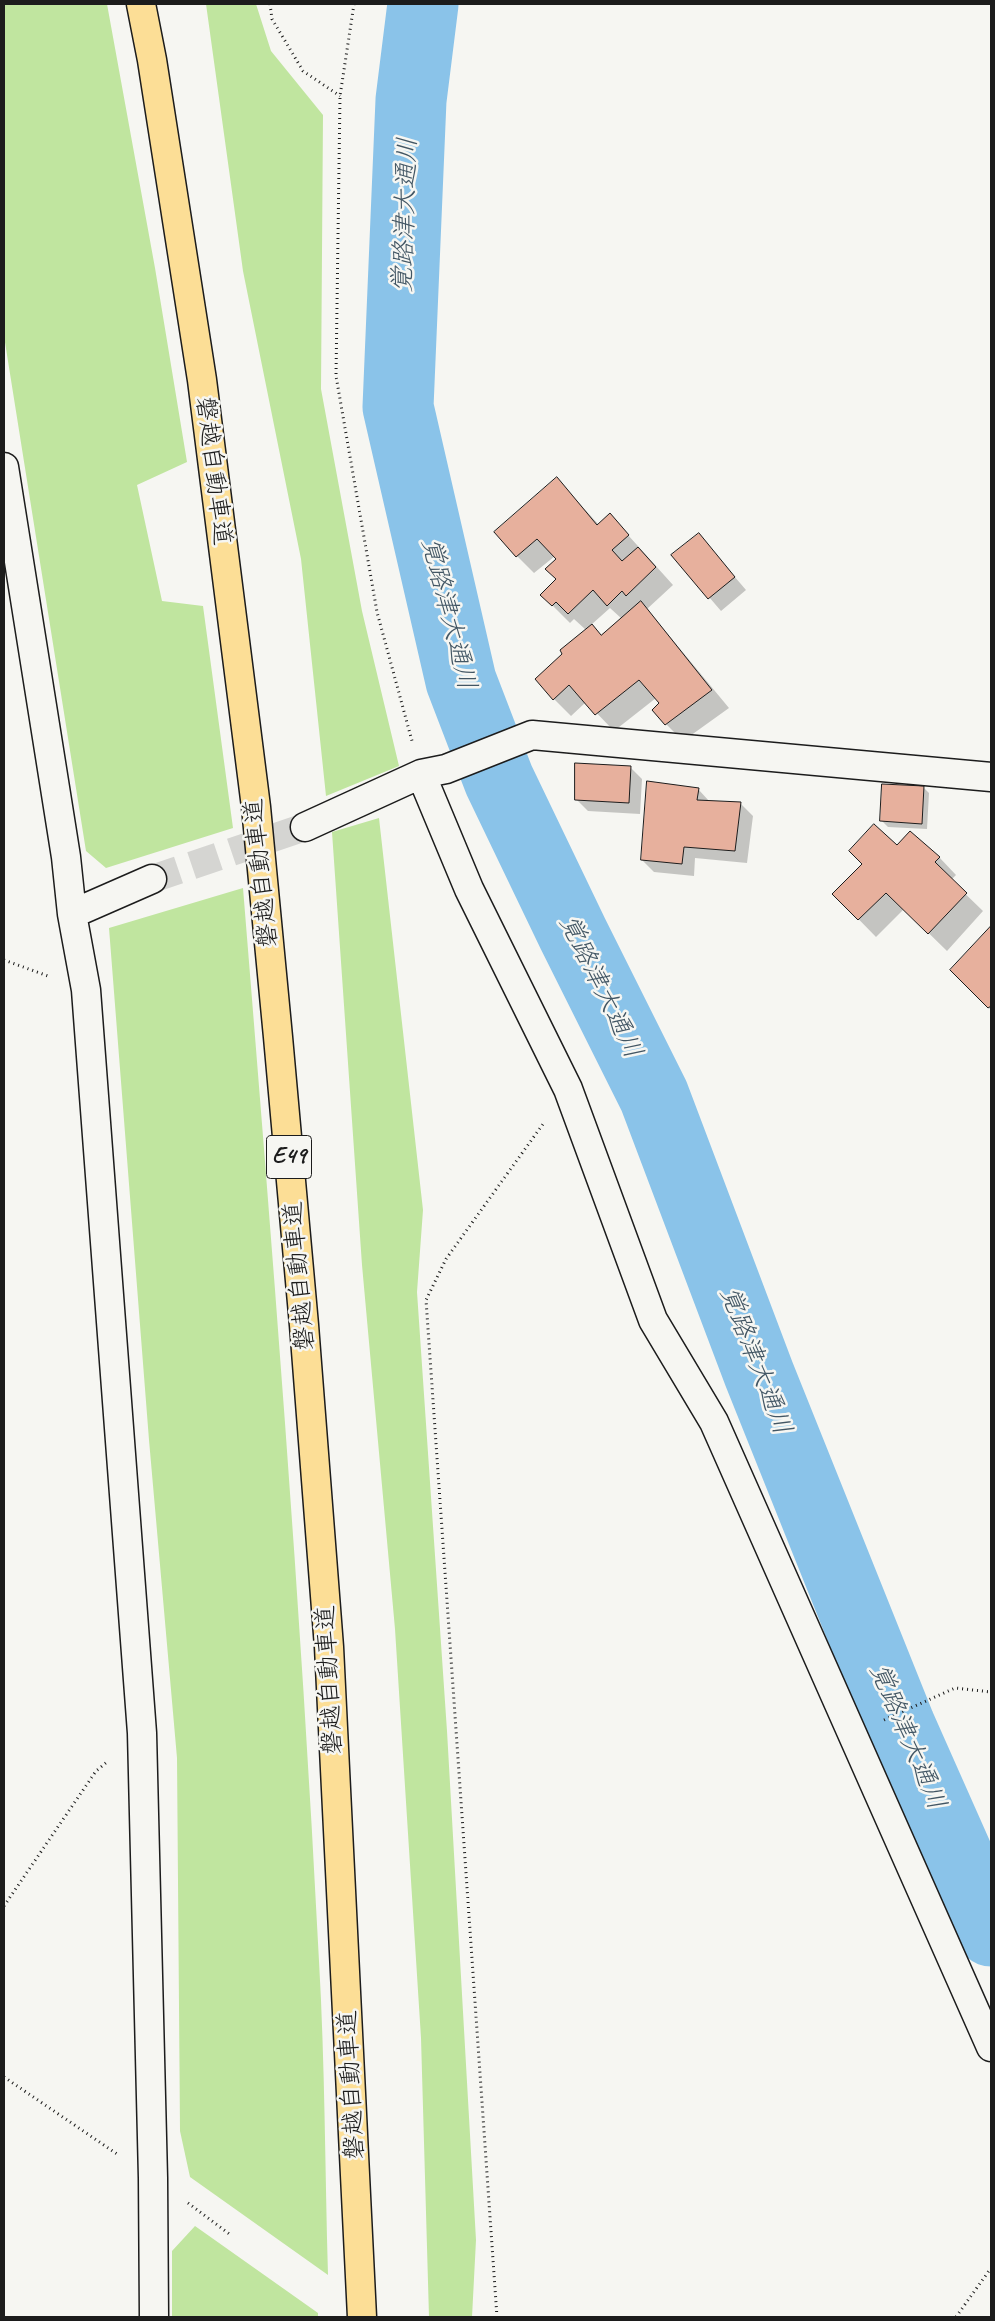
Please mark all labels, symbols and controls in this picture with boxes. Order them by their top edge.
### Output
water label: 覚路津大通川 [388,137,424,293]
street label: 磐越自動車道 [189,395,237,547]
water label: 覚路津大通川 [414,535,482,693]
street label: 磐越自動車道 [239,797,285,949]
water label: 覚路津大通川 [552,910,648,1064]
road number: E49 [266,1136,312,1178]
street label: 磐越自動車道 [279,1200,321,1352]
water label: 覚路津大通川 [712,1283,798,1439]
street label: 磐越自動車道 [311,1604,349,1756]
water label: 覚路津大通川 [862,1659,952,1815]
street label: 磐越自動車道 [333,2009,371,2161]

